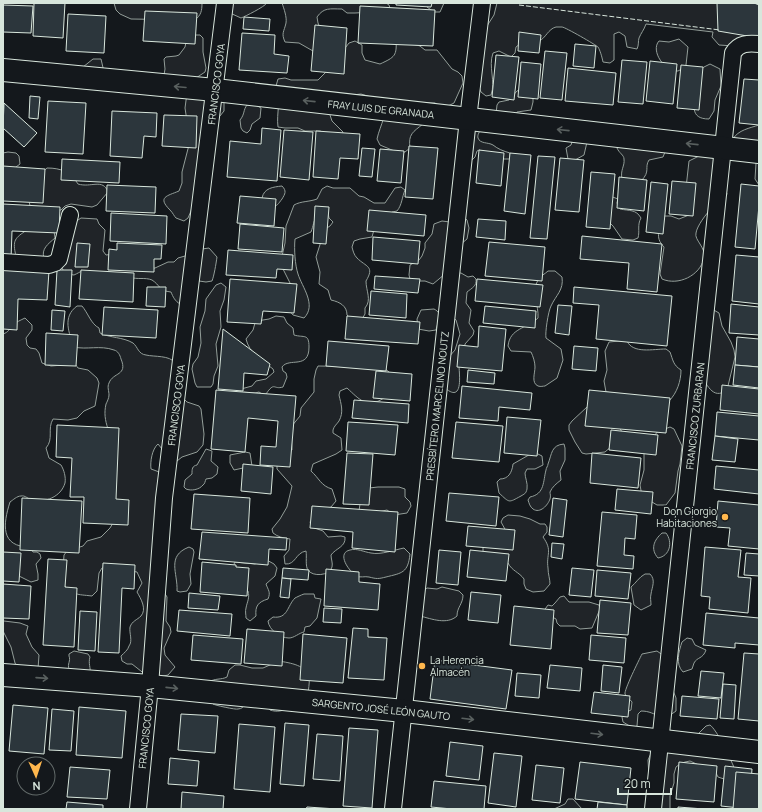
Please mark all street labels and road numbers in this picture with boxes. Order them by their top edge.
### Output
street label: FRANCISCO GOYA [204,42,228,125]
street label: FRAY LUIS DE GRANADA [327,96,436,122]
street label: PRESBÍTERO MARCELINO NOUTZ [422,331,452,481]
street label: FRANCISCO ZURBARAN [682,361,708,470]
street label: FRANCISCO GOYA [164,363,188,446]
street label: FRANCISCO GOYA [135,686,157,769]
street label: SARGENTO JOSÉ LEÓN GAUTO [311,695,451,723]

